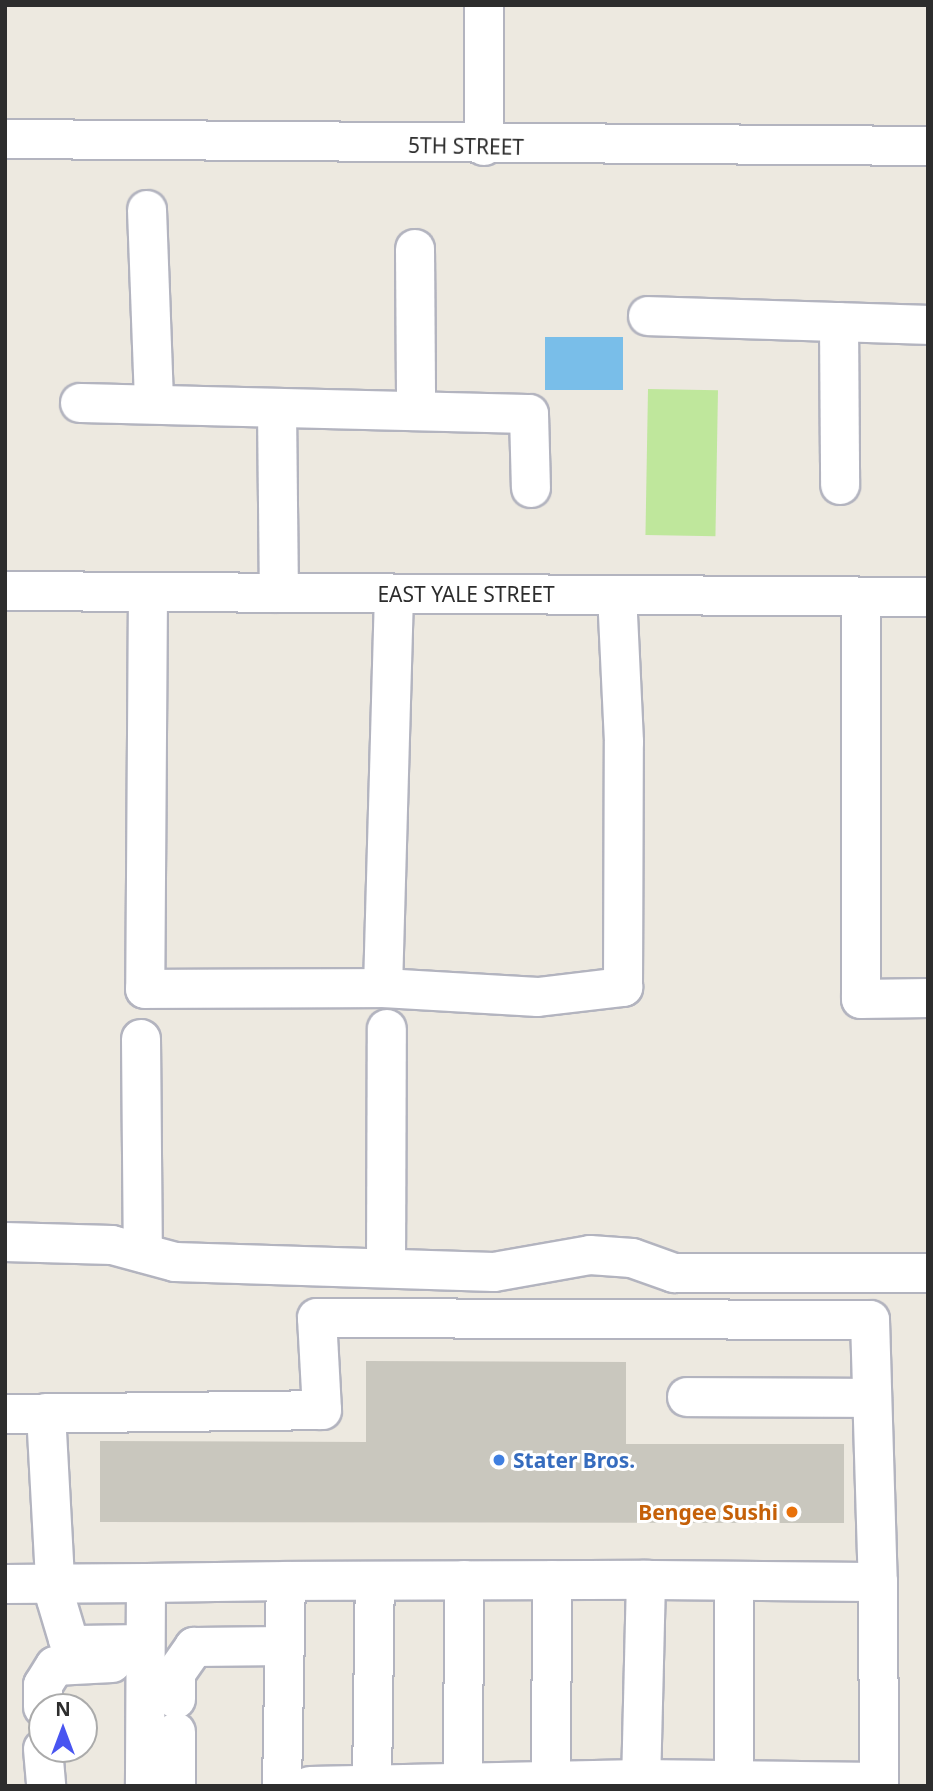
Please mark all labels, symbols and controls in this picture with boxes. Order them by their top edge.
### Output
street label: 5TH STREET [408,132,524,160]
street label: EAST YALE STREET [377,581,555,607]
place label: Stater Bros. [513,1447,635,1473]
marker: Stater Bros. [491,1452,507,1468]
place label: Bengee Sushi [638,1499,778,1525]
marker: Bengee Sushi [784,1504,800,1520]
north arrow [28,1693,98,1763]
text: N [55,1696,71,1722]

